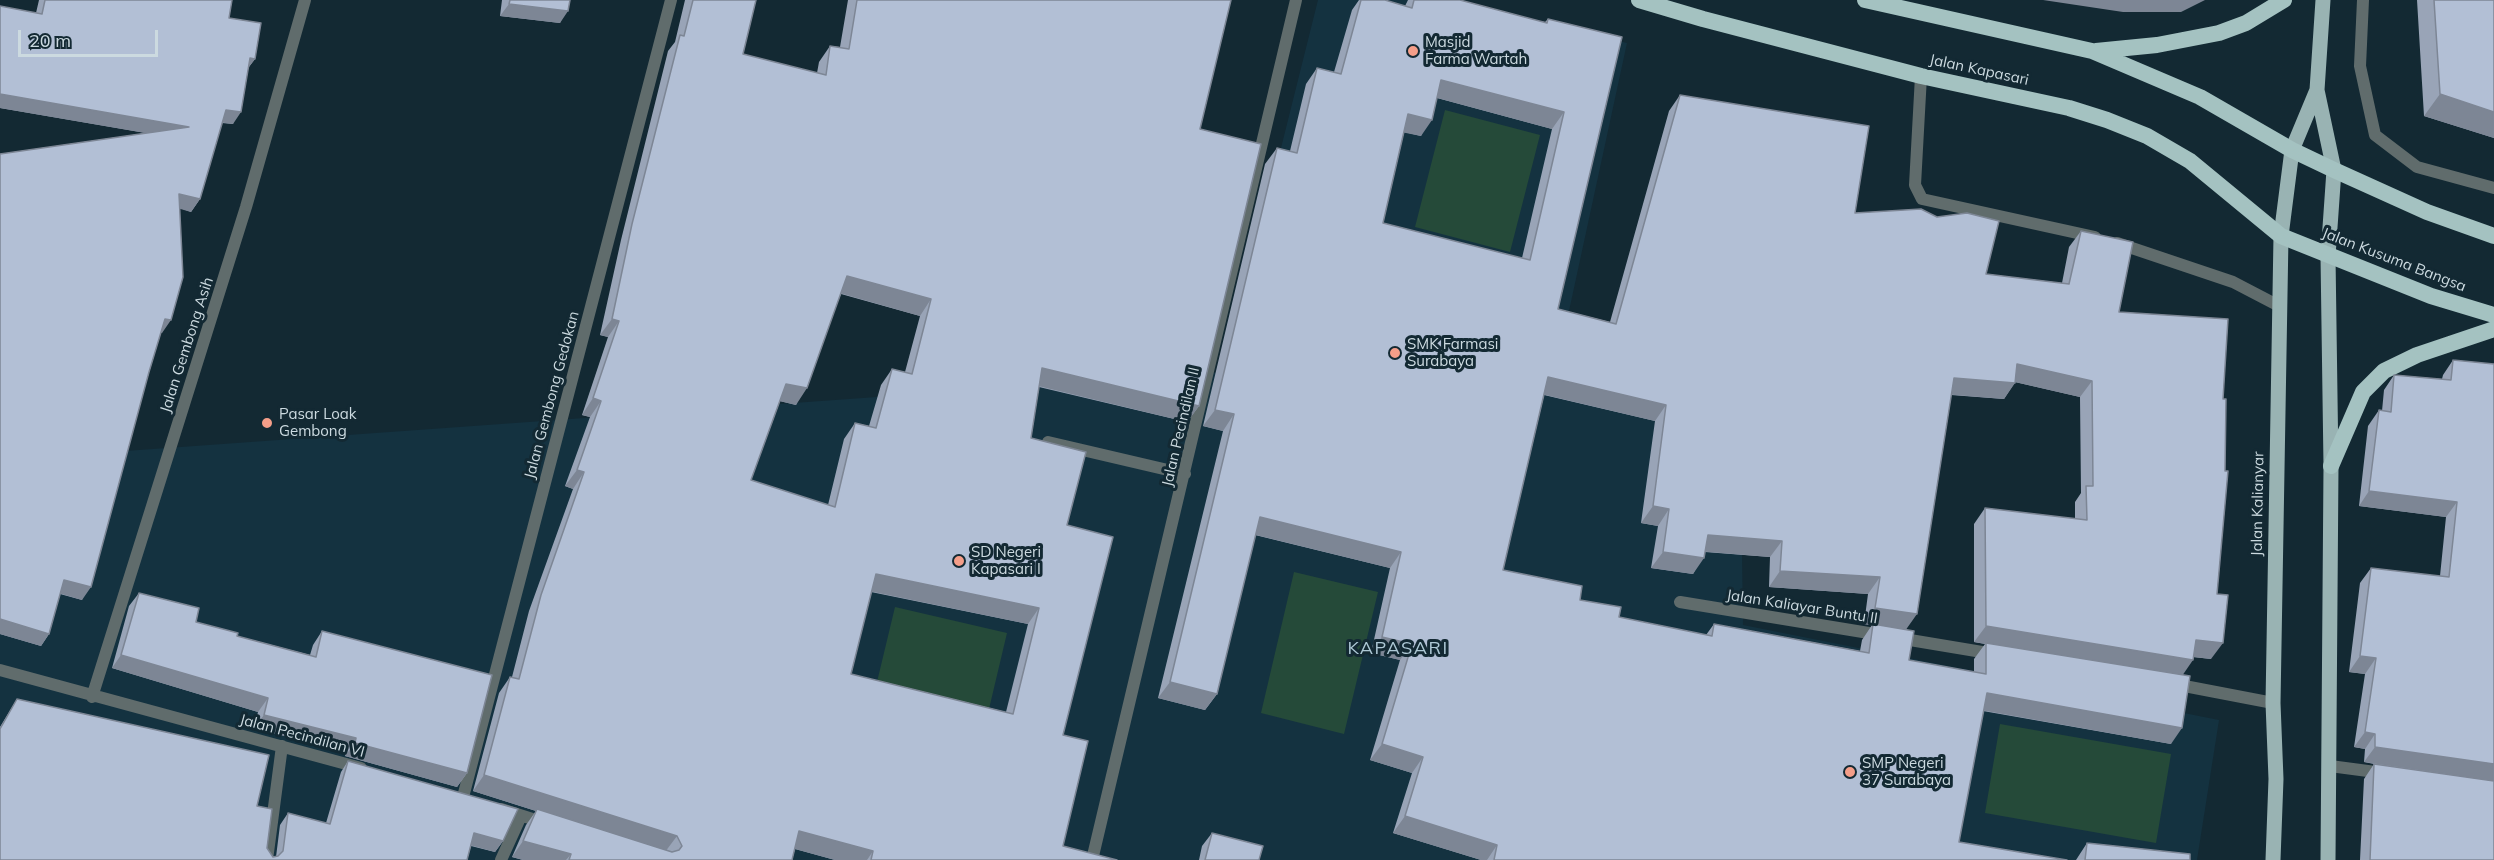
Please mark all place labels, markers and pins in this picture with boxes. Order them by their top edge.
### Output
place label: Masjid Farma Wartah [1425,33,1527,68]
marker: Masjid Farma Wartah [1406,44,1420,58]
place label: SMK Farmasi Surabaya [1407,335,1498,370]
marker: SMK Farmasi Surabaya [1388,346,1402,360]
place label: Pasar Loak Gembong [279,405,357,440]
marker: Pasar Loak Gembong [260,416,274,430]
place label: SD Negeri Kapasari I [971,543,1041,578]
marker: SD Negeri Kapasari I [952,554,966,568]
place label: SMP Negeri 37 Surabaya [1862,754,1951,789]
marker: SMP Negeri 37 Surabaya [1843,765,1857,779]

